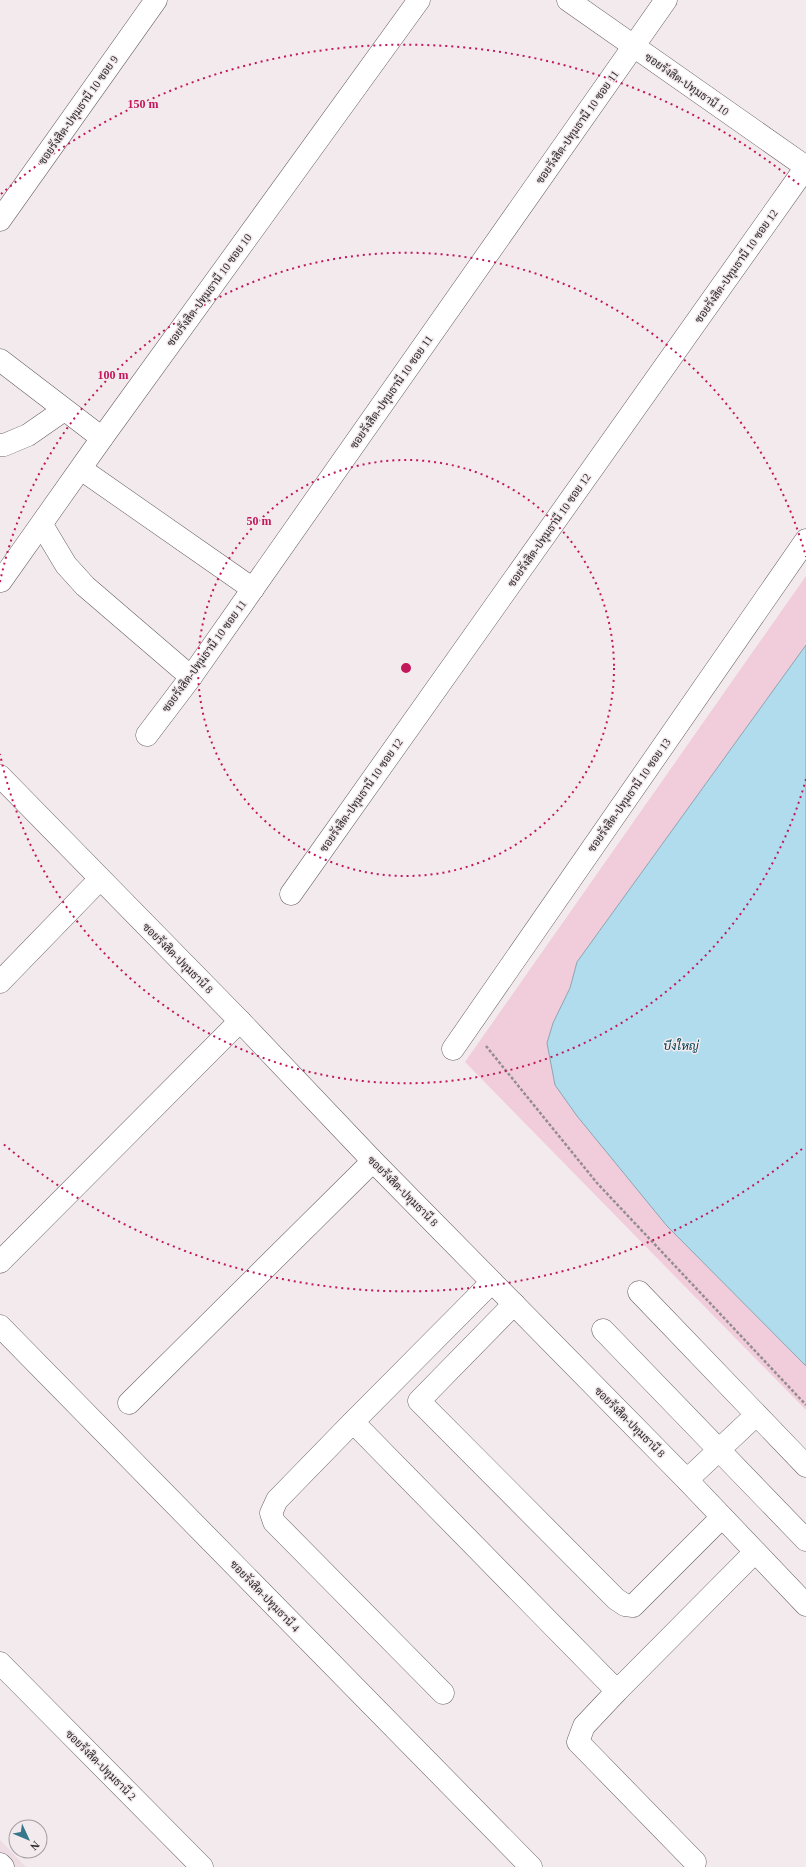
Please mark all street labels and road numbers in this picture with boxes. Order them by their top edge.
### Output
street label: ซอยรังสิต-ปทุมธานี 10 [641,49,733,120]
street label: ซอยรังสิต-ปทุมธานี 10 ซอย 9 [34,52,123,169]
street label: ซอยรังสิต-ปทุมธานี 10 ซอย 11 [532,67,623,188]
street label: ซอยรังสิต-ปทุมธานี 10 ซอย 12 [690,206,782,327]
street label: ซอยรังสิต-ปทุมธานี 10 ซอย 10 [163,230,256,350]
street label: ซอยรังสิต-ปทุมธานี 10 ซอย 11 [346,332,437,453]
street label: ซอยรังสิต-ปทุมธานี 10 ซอย 12 [503,470,595,591]
street label: ซอยรังสิต-ปทุมธานี 10 ซอย 11 [158,597,251,716]
street label: ซอยรังสิต-ปทุมธานี 10 ซอย 13 [583,734,676,856]
street label: ซอยรังสิต-ปทุมธานี 10 ซอย 12 [315,735,407,856]
street label: ซอยรังสิต-ปทุมธานี 8 [138,919,217,998]
street label: ซอยรังสิต-ปทุมธานี 8 [363,1152,442,1231]
street label: ซอยรังสิต-ปทุมธานี 8 [590,1383,669,1462]
street label: ซอยรังสิต-ปทุมธานี 4 [226,1557,304,1637]
street label: ซอยรังสิต-ปทุมธานี 2 [61,1726,140,1805]

